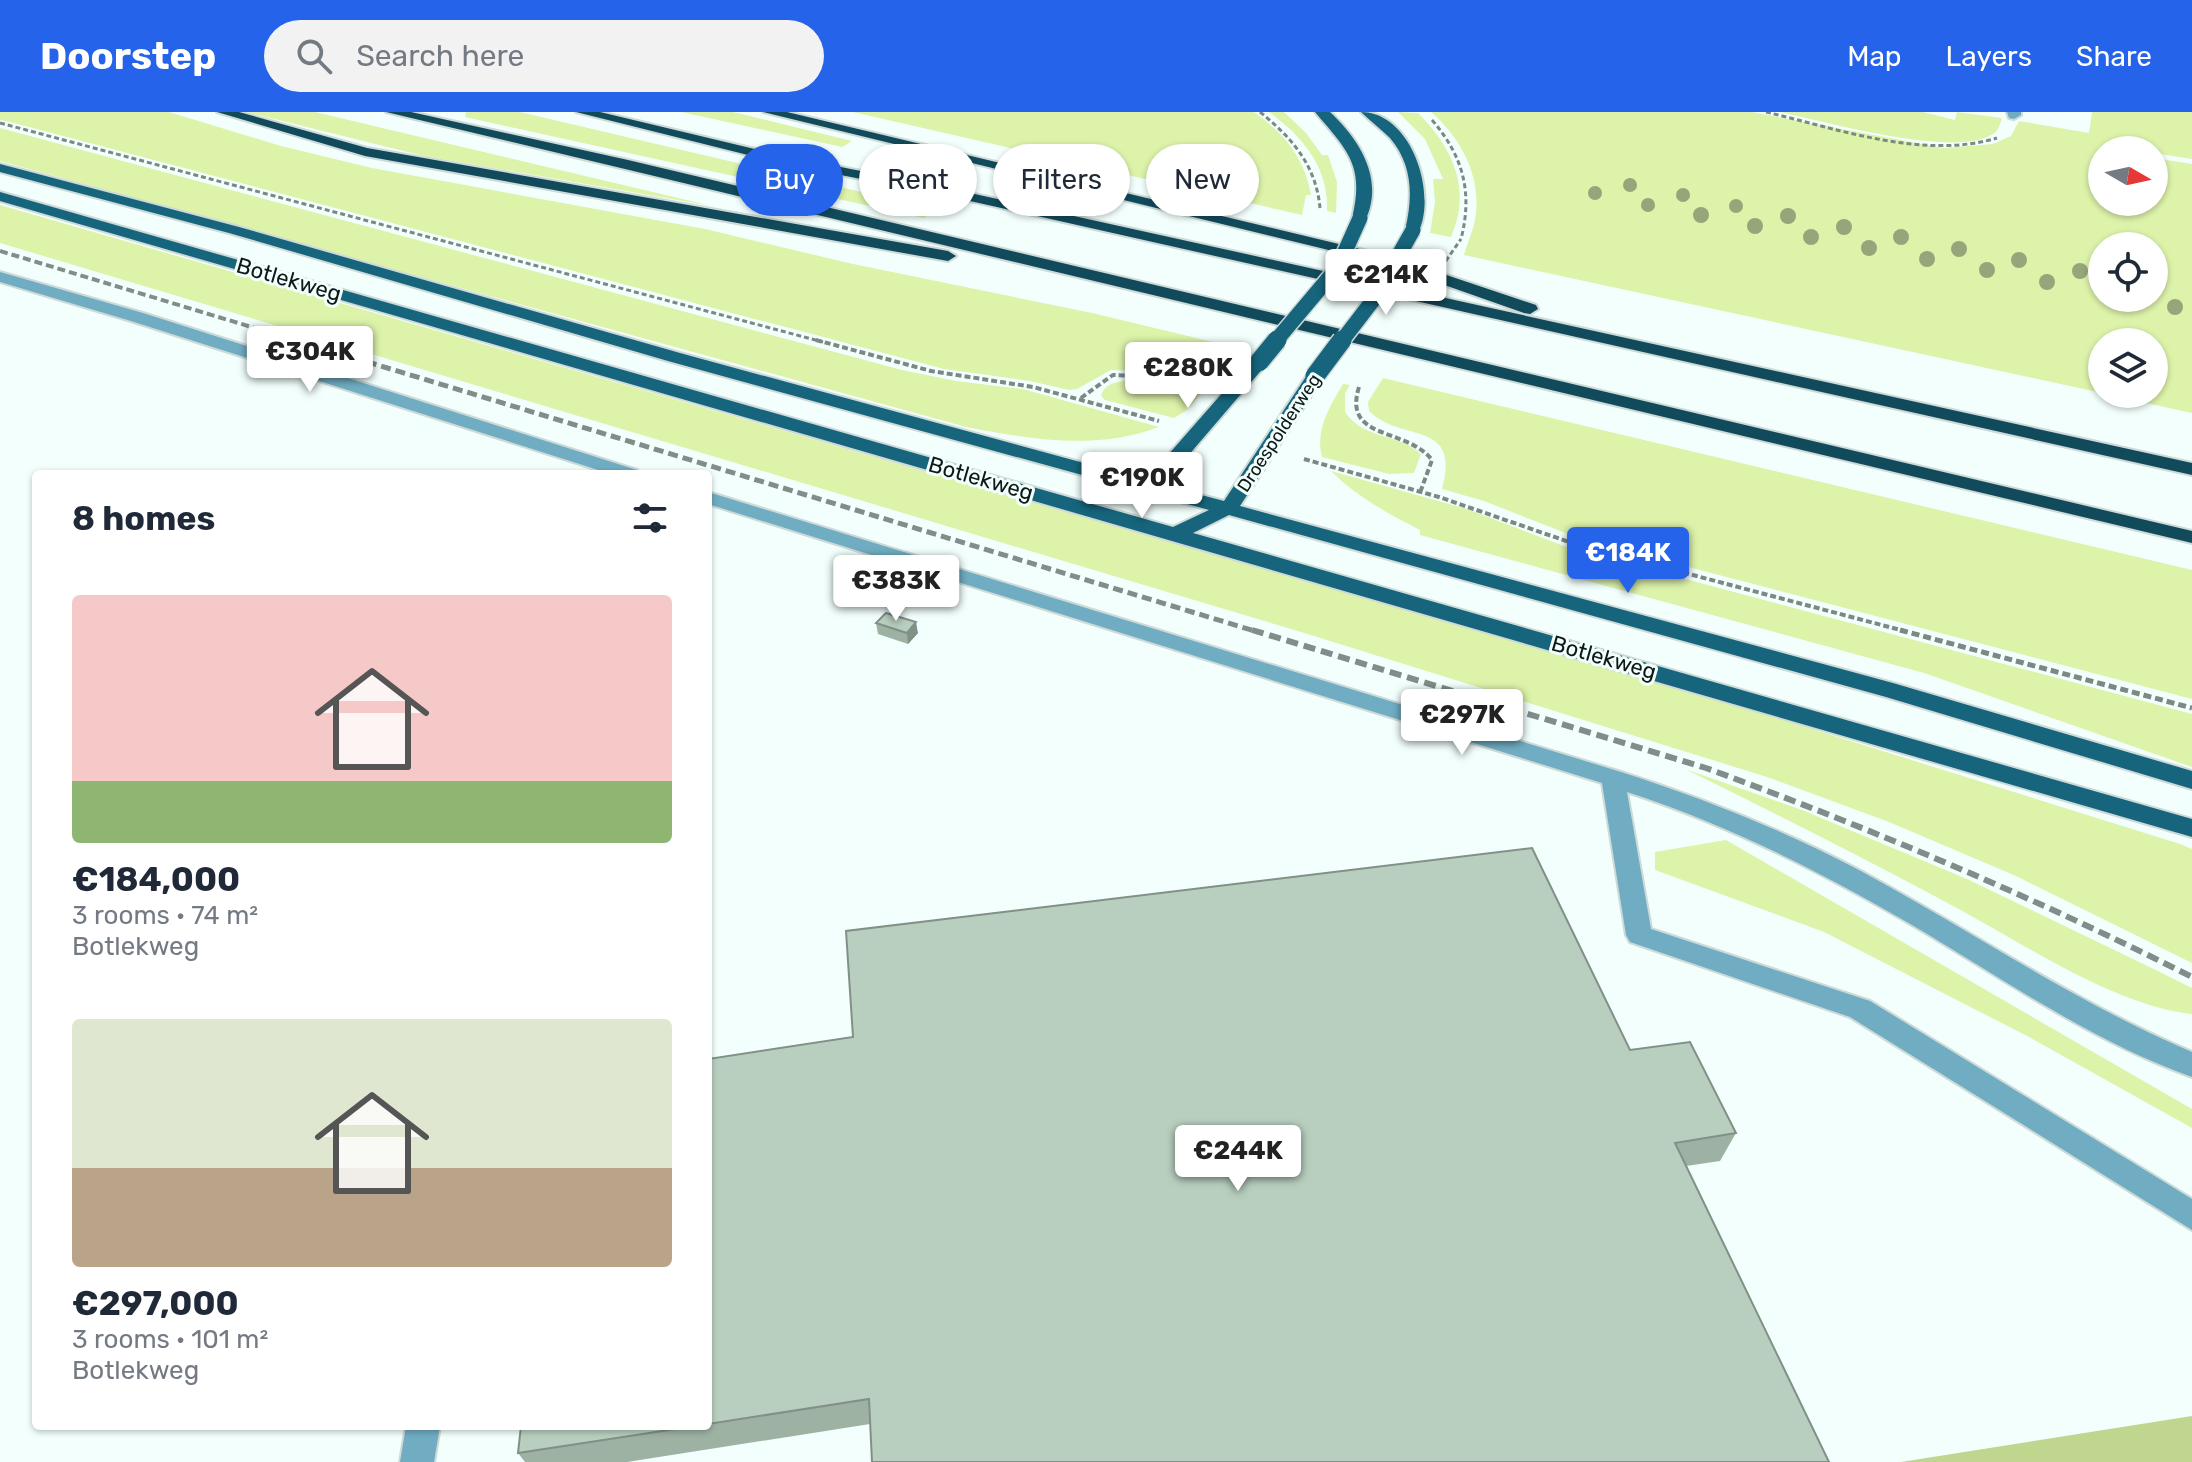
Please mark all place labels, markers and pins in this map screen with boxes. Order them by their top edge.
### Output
pin: €214K [1330,249,1442,317]
pin: €304K [254,326,366,394]
pin: €280K [1132,342,1244,410]
pin: €190K [1086,452,1198,520]
pin: €184K [1572,527,1684,595]
pin: €383K [840,555,952,623]
pin: €297K [1406,689,1518,757]
pin: €244K [1182,1125,1294,1193]

